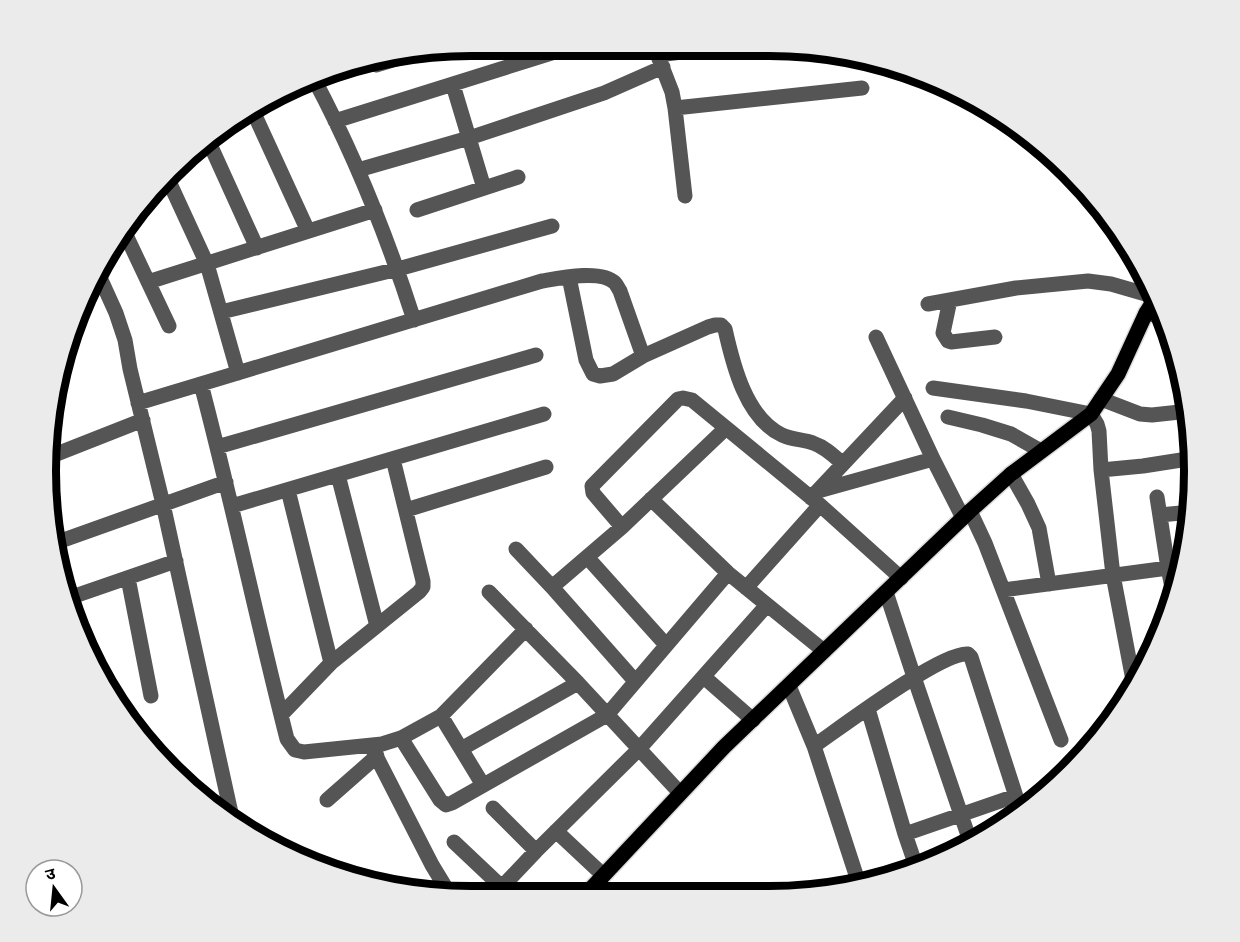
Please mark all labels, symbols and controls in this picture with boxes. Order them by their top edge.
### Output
north arrow [24,858,84,918]
text: उ [44,864,58,885]

